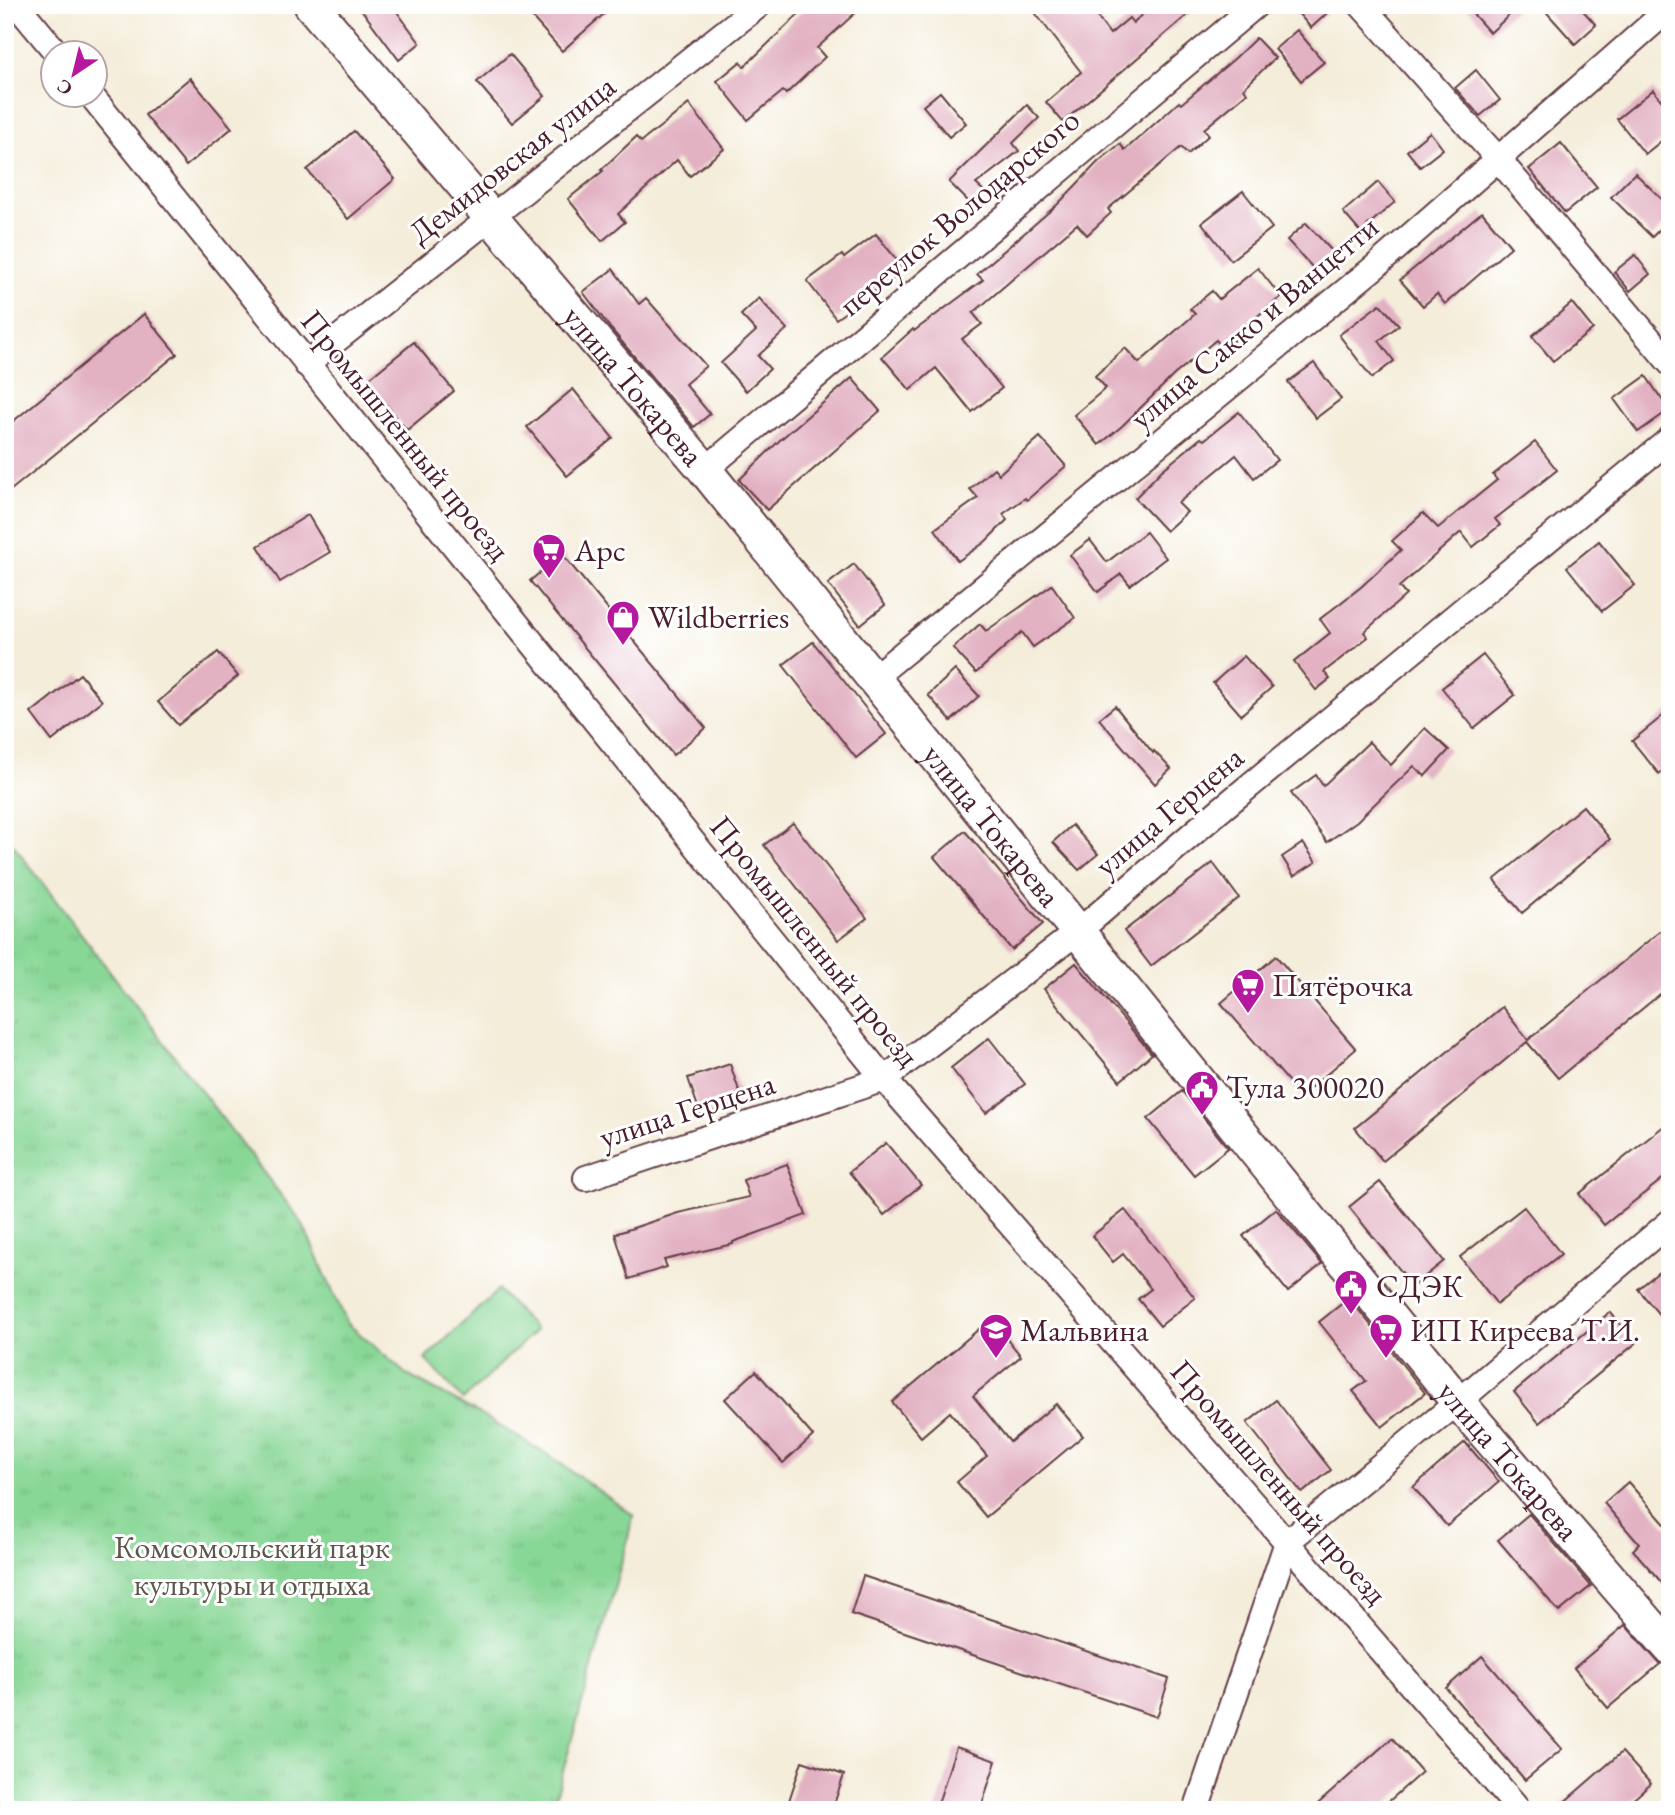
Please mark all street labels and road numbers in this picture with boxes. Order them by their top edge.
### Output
street label: Демидовская улица [400,65,624,253]
street label: переулок Володарского [830,99,1088,325]
street label: улица Сакко и Ванцетти [1121,205,1387,438]
street label: улица Токарева [554,297,714,475]
street label: Промышленный проезд [292,301,521,570]
street label: улица Токарева [913,735,1071,916]
street label: улица Герцена [1086,736,1252,886]
street label: Промышленный проезд [701,807,930,1076]
street label: улица Герцена [594,1062,780,1158]
street label: Промышленный проезд [1161,1351,1397,1614]
street label: улица Токарева [1428,1372,1589,1550]

